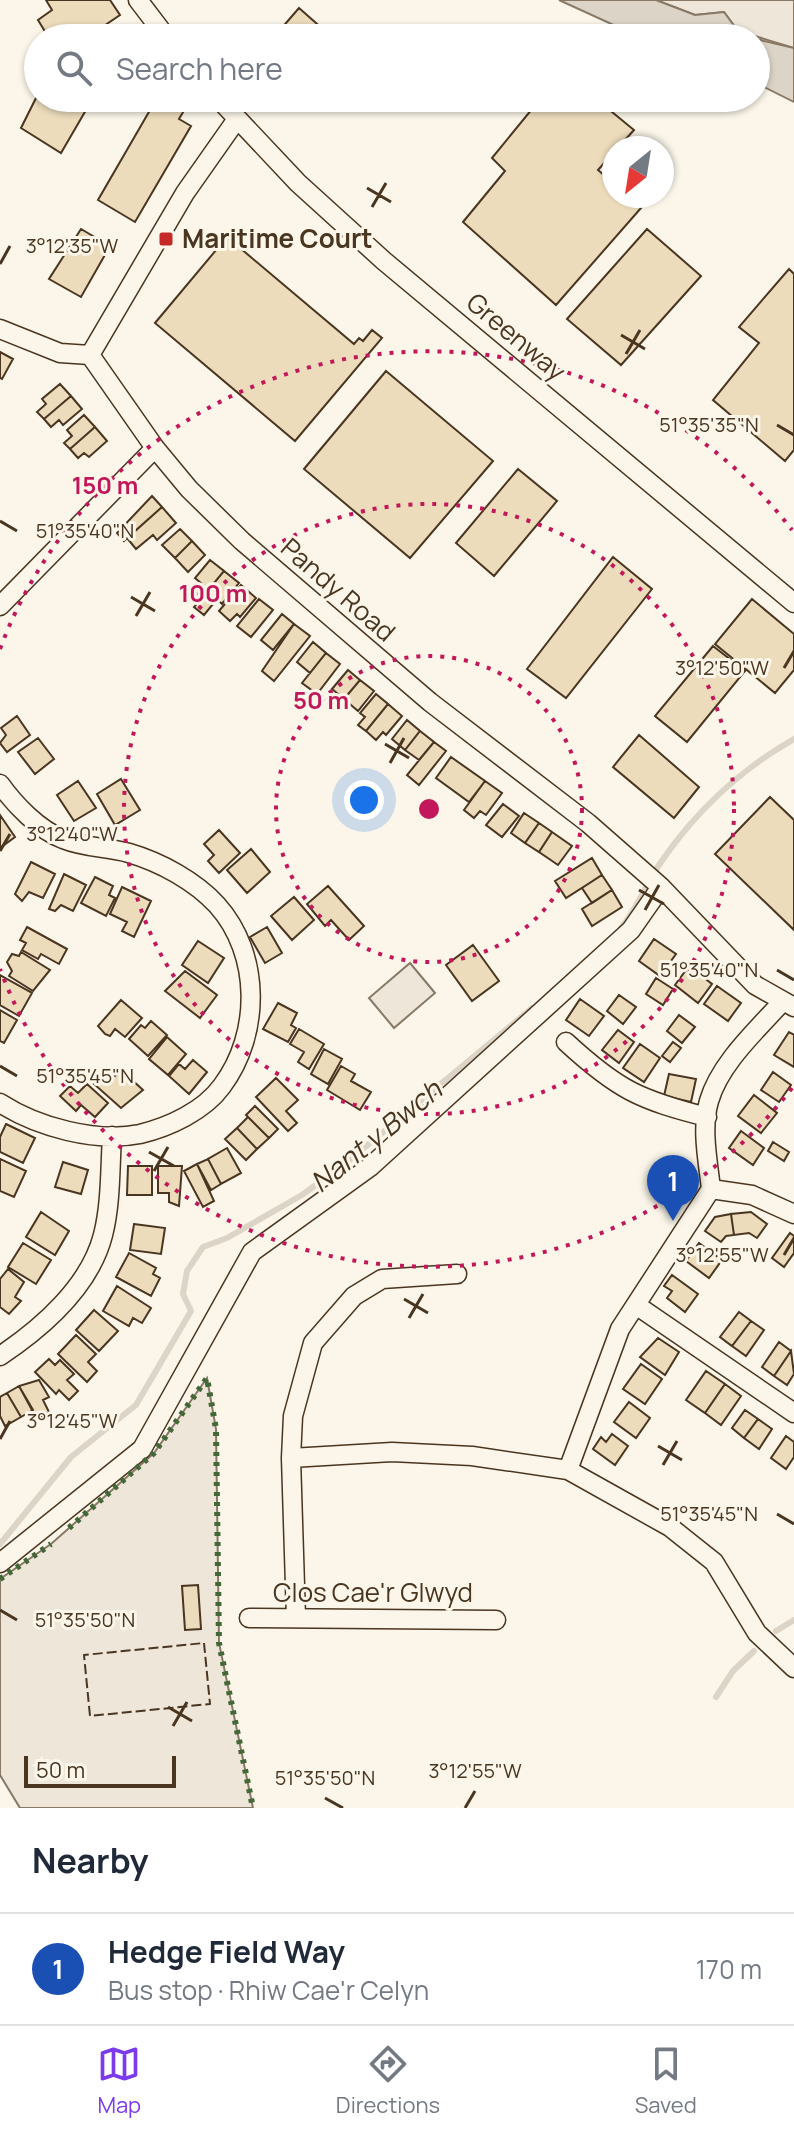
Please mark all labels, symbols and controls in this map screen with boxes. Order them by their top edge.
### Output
search box [24,24,770,112]
icon: search [52,46,96,90]
text: Search here [116,48,283,89]
north arrow [602,136,674,208]
place label: Maritime Court [182,220,373,256]
marker: Maritime Court [157,230,175,248]
text: 3°12'35"W [26,232,119,259]
street label: Greenway [459,284,574,389]
text: 51°35'35"N [659,411,759,438]
text: 150 m [72,468,138,501]
text: 51°35'40"N [36,517,134,544]
street label: Pandy Road [274,529,404,649]
text: 100 m [179,576,247,609]
text: 3°12'50"W [675,654,769,681]
text: 50 m [293,683,349,716]
your location [344,780,384,820]
centre of rings [415,795,443,823]
text: 3°12'40"W [26,820,118,847]
text: 51°35'40"N [660,956,758,983]
text: 51°35'45"N [36,1062,134,1089]
water label: Nant y Bwch [302,1070,450,1200]
pin: 1 [647,1155,699,1221]
text: 3°12'55"W [675,1241,769,1268]
text: 3°12'45"W [26,1407,118,1434]
text: 51°35'45"N [660,1500,758,1527]
street label: Clos Cae'r Glwyd [273,1574,473,1610]
text: 51°35'50"N [35,1606,135,1633]
scale bar [24,1752,176,1788]
text: 50 m [36,1755,85,1785]
text: 3°12'55"W [428,1757,522,1784]
text: 51°35'50"N [275,1764,375,1791]
text: Nearby [32,1837,148,1883]
text: Hedge Field Way [108,1931,345,1972]
text: 1 [52,1951,64,1987]
text: 170 m [696,1951,762,1987]
text: Bus stop · Rhiw Cae'r Celyn [108,1972,429,2008]
tab: Map [97,2042,141,2120]
tab: Directions [336,2042,440,2120]
tab: Saved [635,2042,697,2120]

